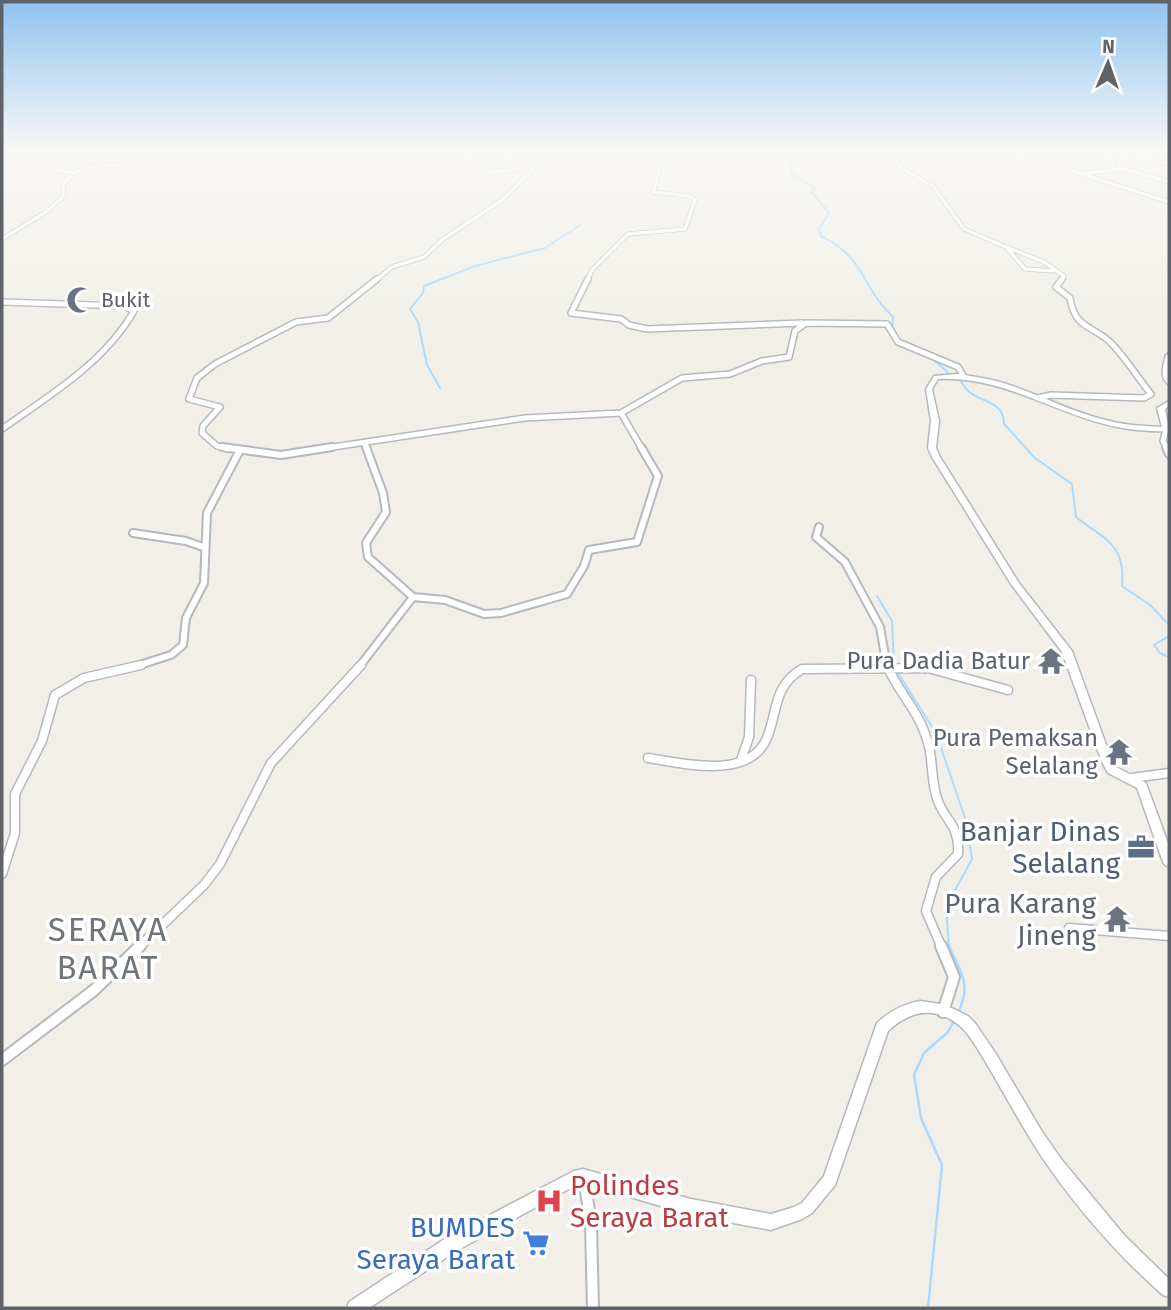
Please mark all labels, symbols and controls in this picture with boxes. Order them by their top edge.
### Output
north arrow [1073,28,1143,98]
text: N [1102,35,1115,58]
mosque icon: Bukit [65,285,95,315]
place label: Bukit [101,287,151,313]
temple icon: Pura Dadia Batur [1036,646,1066,676]
place label: Pura Dadia Batur [847,647,1031,675]
place label: Pura Pemaksan Selalang [933,724,1099,780]
temple icon: Pura Pemaksan Selalang [1104,737,1134,767]
place label: Banjar Dinas Selalang [960,815,1120,880]
office icon: Banjar Dinas Selalang [1126,832,1156,862]
place label: Pura Karang Jineng [944,887,1096,952]
temple icon: Pura Karang Jineng [1102,904,1132,934]
district label: SERAYA BARAT [48,910,168,988]
place label: Polindes Seraya Barat [570,1169,729,1234]
hospital icon: Polindes Seraya Barat [534,1186,564,1216]
place label: BUMDES Seraya Barat [356,1211,516,1276]
supermarket icon: BUMDES Seraya Barat [521,1228,551,1258]

